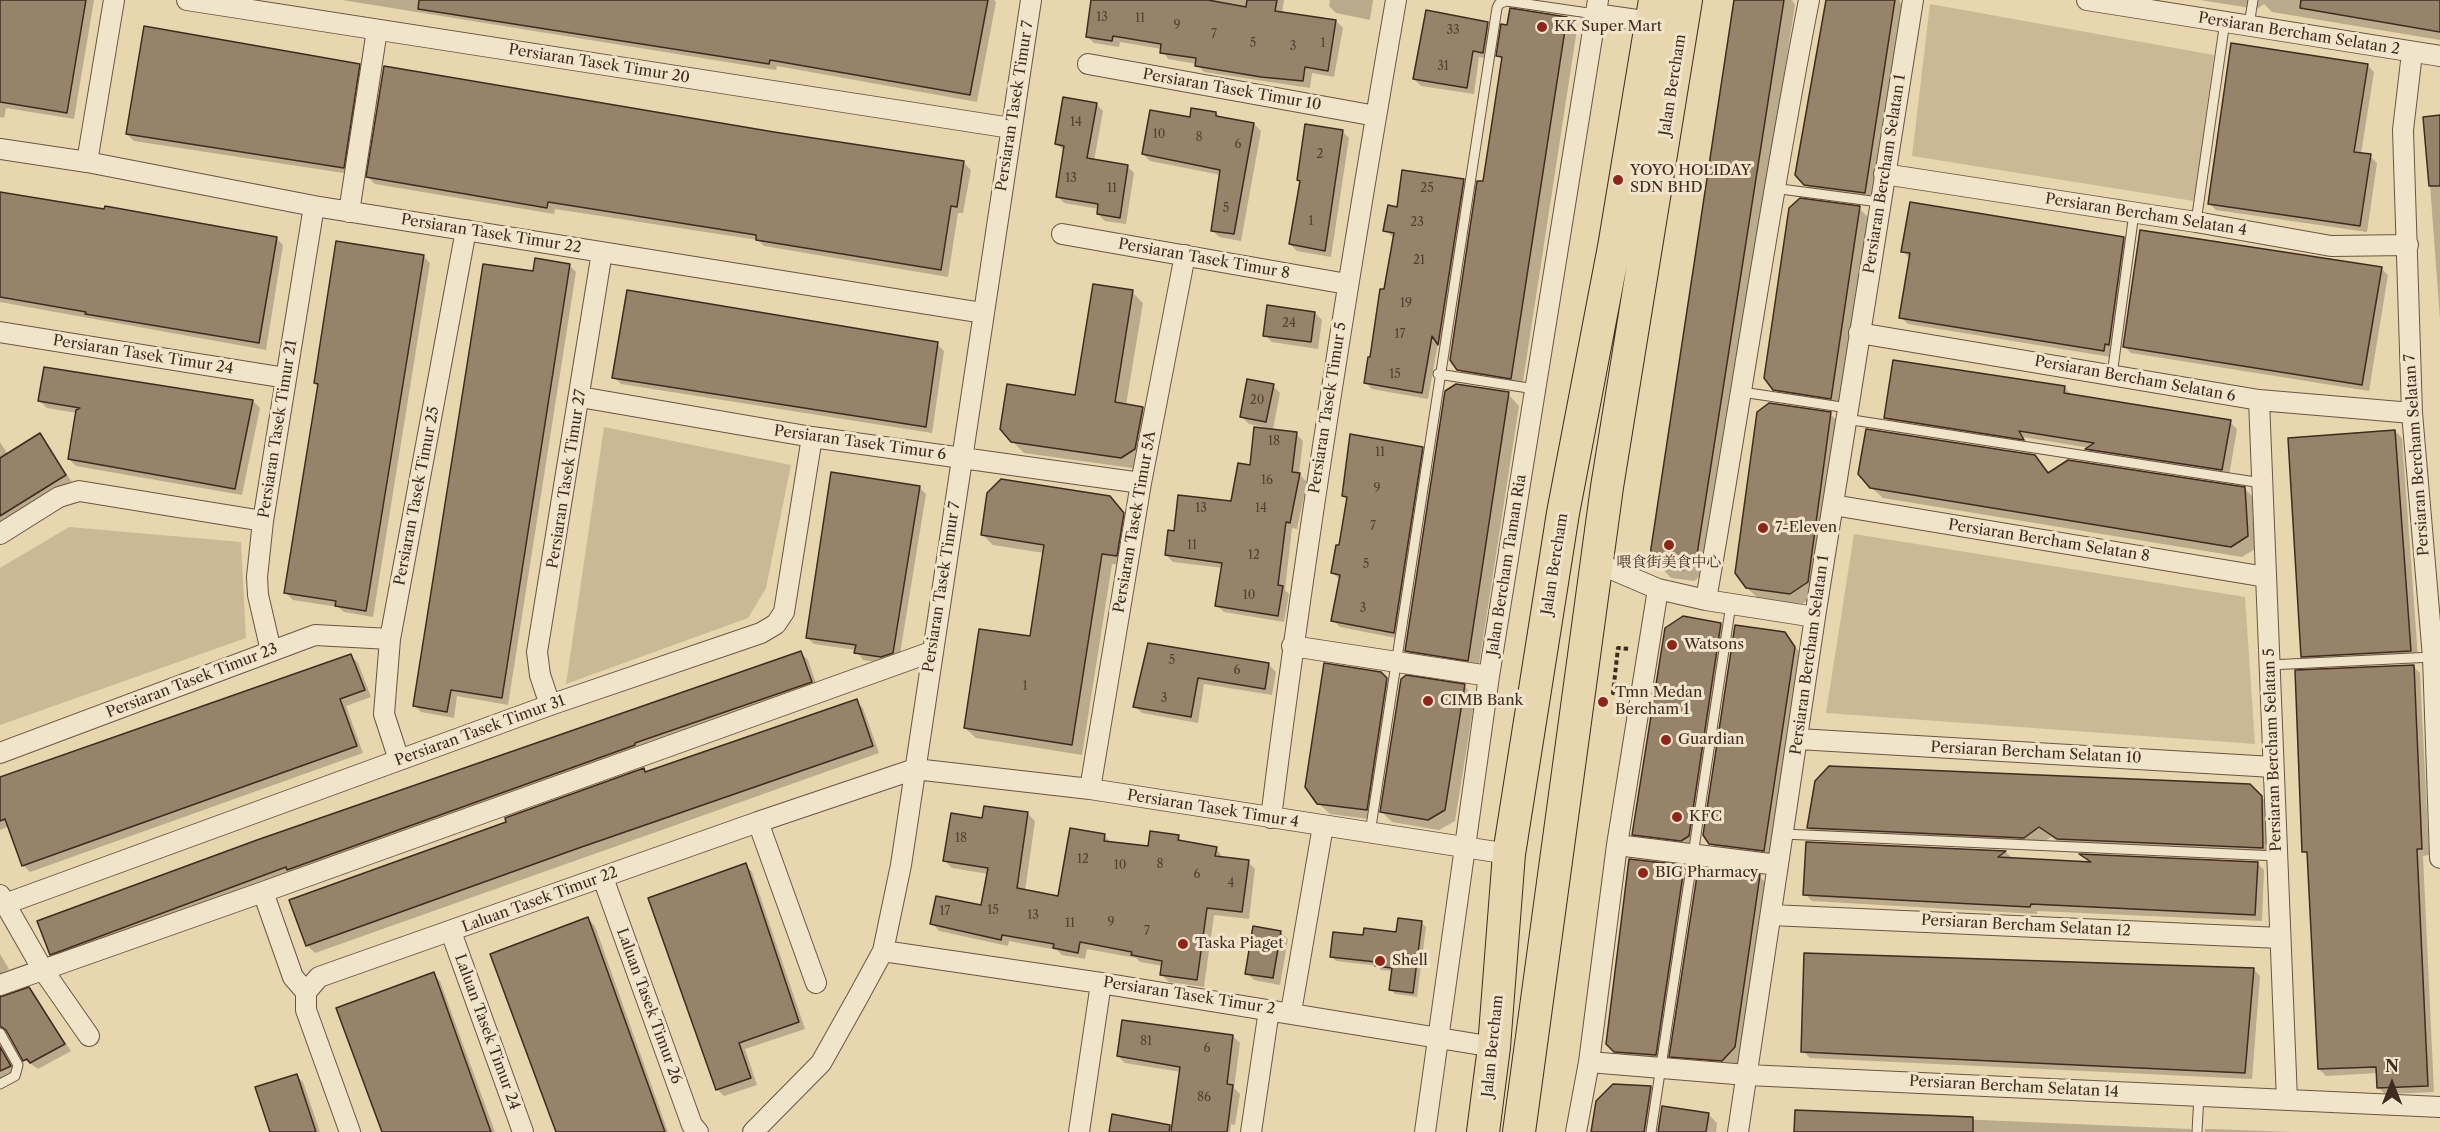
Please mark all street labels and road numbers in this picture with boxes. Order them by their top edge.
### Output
street label: Persiaran Bercham Selatan 2 [2197,9,2401,59]
street label: Persiaran Tasek Timur 7 [993,19,1037,193]
street label: Jalan Bercham [1656,33,1690,137]
street label: Persiaran Tasek Timur 20 [507,41,691,87]
street label: Persiaran Tasek Timur 10 [1141,65,1323,115]
street label: Persiaran Bercham Selatan 1 [1860,73,1910,275]
street label: Persiaran Bercham Selatan 4 [2044,190,2248,240]
street label: Persiaran Tasek Timur 22 [399,211,583,257]
street label: Persiaran Tasek Timur 8 [1117,235,1291,283]
street label: Persiaran Tasek Timur 5 [1306,321,1350,495]
street label: Persiaran Tasek Timur 24 [51,332,235,378]
street label: Persiaran Tasek Timur 21 [255,339,301,519]
street label: Persiaran Bercham Selatan 6 [2033,352,2237,406]
street label: Persiaran Bercham Selatan 7 [2401,353,2433,557]
street label: Persiaran Tasek Timur 27 [544,388,590,570]
street label: Persiaran Tasek Timur 25 [391,405,443,587]
street label: Persiaran Tasek Timur 6 [773,422,947,464]
street label: Persiaran Tasek Timur 5A [1110,430,1160,614]
street label: Jalan Bercham Taman Ria [1484,473,1530,657]
street label: Persiaran Tasek Timur 7 [920,500,964,674]
street label: Jalan Bercham [1538,512,1572,616]
street label: Persiaran Bercham Selatan 8 [1947,516,2151,566]
street label: Persiaran Bercham Selatan 1 [1787,554,1833,756]
street label: Persiaran Tasek Timur 23 [104,640,280,722]
street label: Persiaran Bercham Selatan 5 [2260,648,2286,852]
street label: Persiaran Tasek Timur 31 [392,692,568,770]
street label: Persiaran Bercham Selatan 10 [1930,738,2142,768]
street label: Persiaran Tasek Timur 4 [1126,787,1300,831]
street label: Laluan Tasek Timur 22 [460,863,620,937]
street label: Persiaran Bercham Selatan 12 [1921,912,2131,940]
street label: Laluan Tasek Timur 26 [612,926,686,1086]
street label: Laluan Tasek Timur 24 [450,952,524,1112]
street label: Persiaran Tasek Timur 2 [1102,974,1276,1018]
street label: Jalan Bercham [1479,994,1507,1098]
street label: Persiaran Bercham Selatan 14 [1909,1073,2119,1101]

